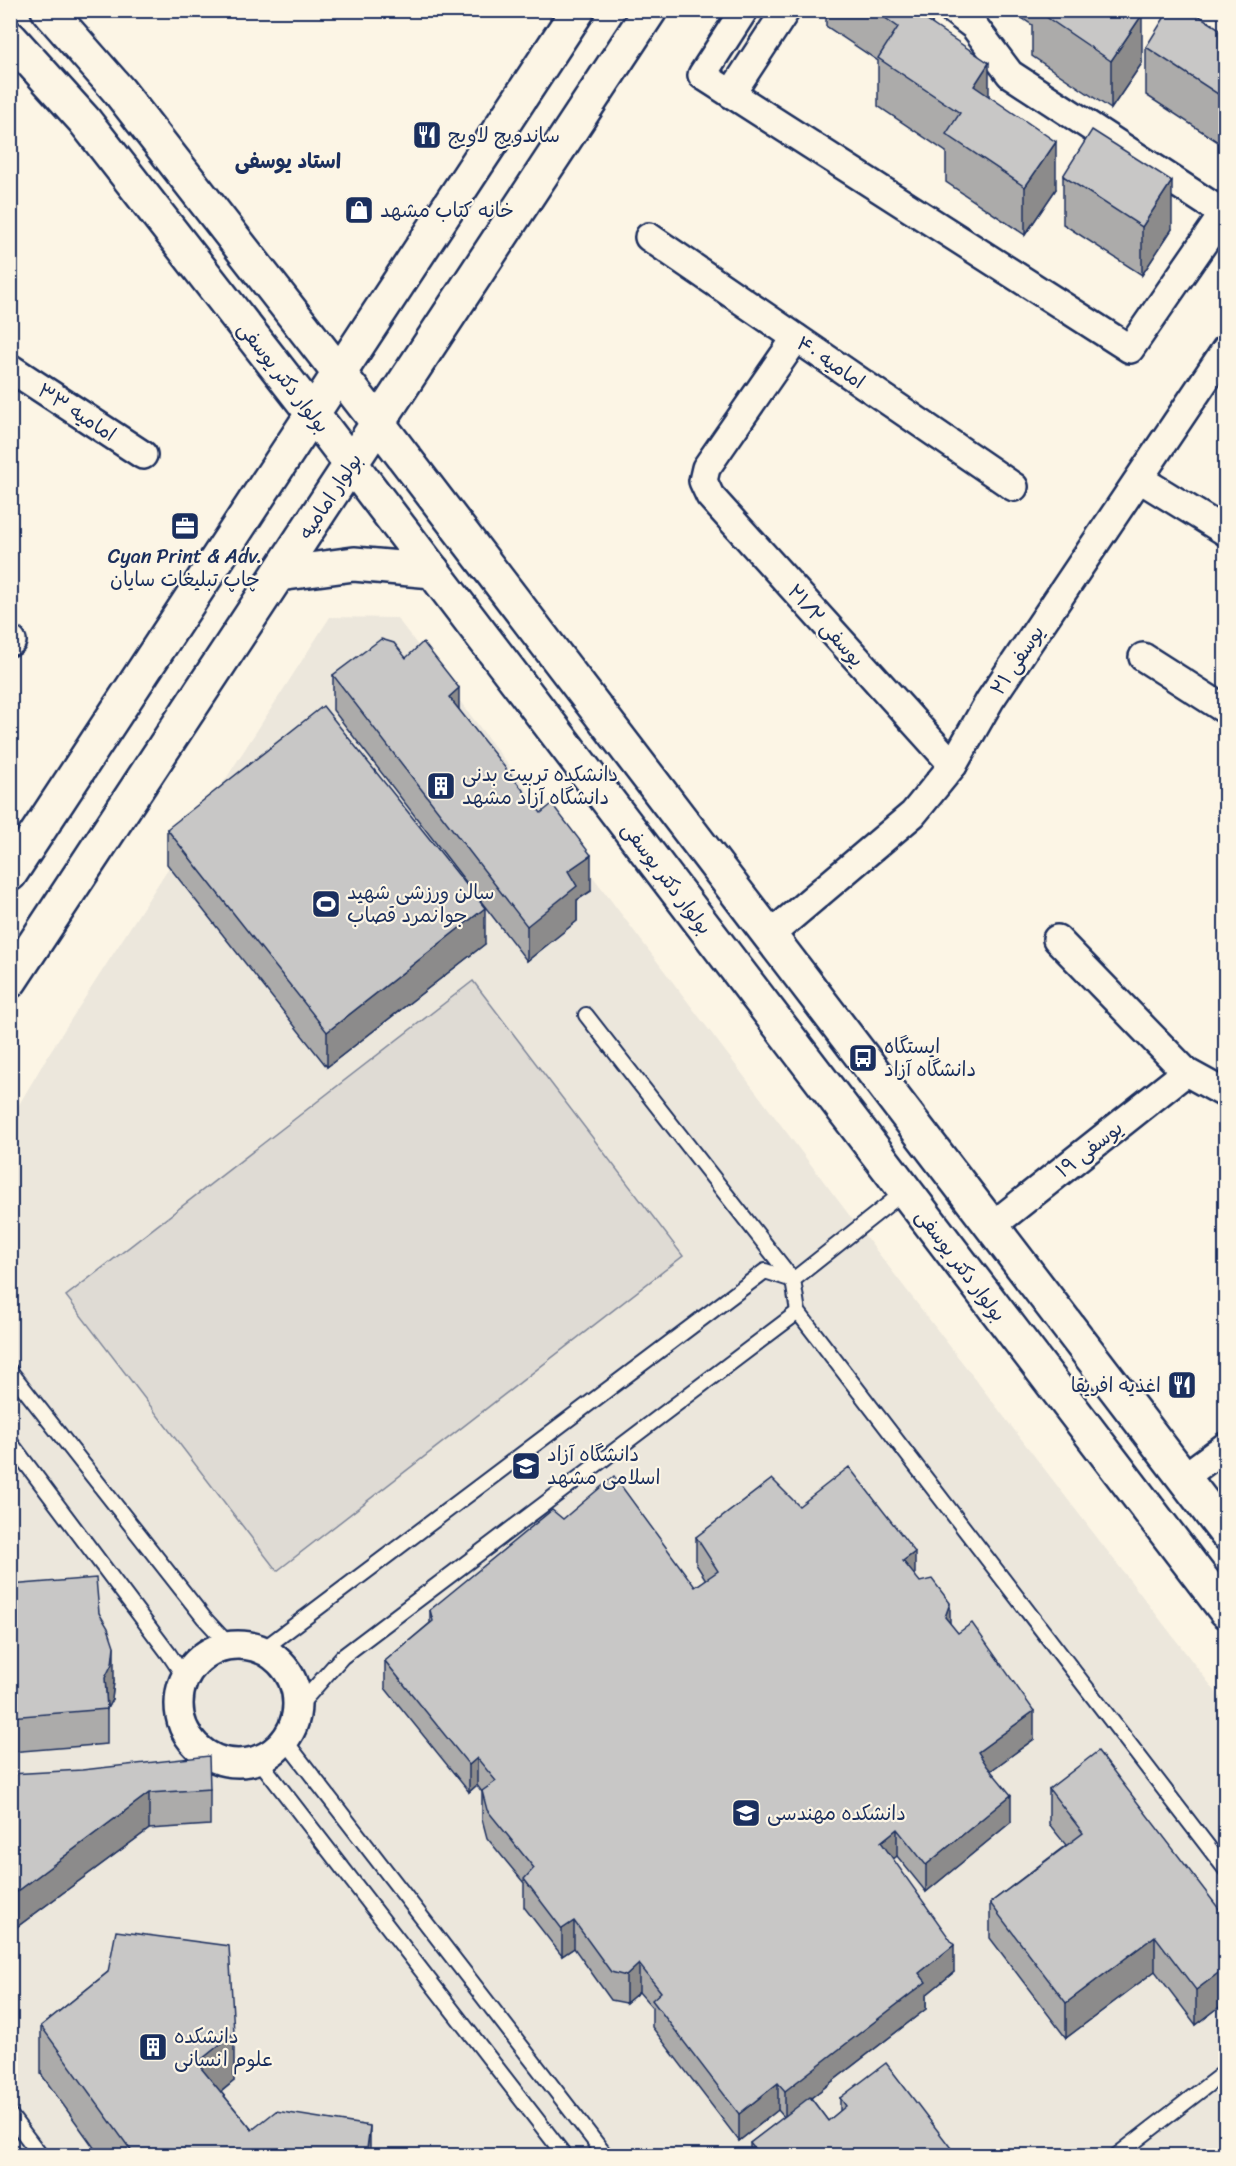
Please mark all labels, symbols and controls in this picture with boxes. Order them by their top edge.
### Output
place label: ساندویچ لاویج [448,118,560,153]
restaurant icon: ساندویچ لاویج [411,119,443,151]
district label: استاد یوسفی [235,142,341,180]
place label: خانه کتاب مشهد [380,193,514,228]
shop icon: خانه کتاب مشهد [343,194,375,226]
street label: بولوار دکتر یوسفی [228,313,339,441]
street label: امامیه ۴۰ [789,326,873,399]
street label: امامیه ۳۳ [30,374,123,451]
street label: بولوار امامیه [289,446,372,547]
office icon: Cyan Print & Adv. چاپ تبلیغات سایان [169,510,201,542]
place label: Cyan Print & Adv. چاپ تبلیغات سایان [108,539,262,597]
street label: یوسفی ۲۱/۲ [778,576,873,675]
street label: یوسفی ۲۱ [981,618,1054,703]
place label: دانشکده تربیت بدنی دانشگاه آزاد مشهد [462,757,618,815]
building icon: دانشکده تربیت بدنی دانشگاه آزاد مشهد [425,770,457,802]
street label: بولوار دکتر یوسفی [612,814,721,943]
place label: سالن ورزشی شهید جوانمرد قصاب [347,875,494,933]
sports icon: سالن ورزشی شهید جوانمرد قصاب [310,888,342,920]
place label: ایستگاه دانشگاه آزاد [884,1029,976,1087]
bus stop icon: ایستگاه دانشگاه آزاد [847,1042,879,1074]
street label: یوسفی ۱۹ [1048,1112,1131,1187]
street label: بولوار دکتر یوسفی [906,1201,1015,1330]
place label: اغذیه افریقا [1071,1368,1161,1403]
restaurant icon: اغذیه افریقا [1166,1369,1198,1401]
place label: دانشگاه آزاد اسلامی مشهد [547,1437,660,1495]
school or university icon: دانشگاه آزاد اسلامی مشهد [510,1450,542,1482]
place label: دانشکده مهندسی [767,1796,906,1831]
school or university icon: دانشکده مهندسی [730,1797,762,1829]
place label: دانشکده علوم انسانی [174,2019,273,2077]
building icon: دانشکده علوم انسانی [137,2031,169,2063]

